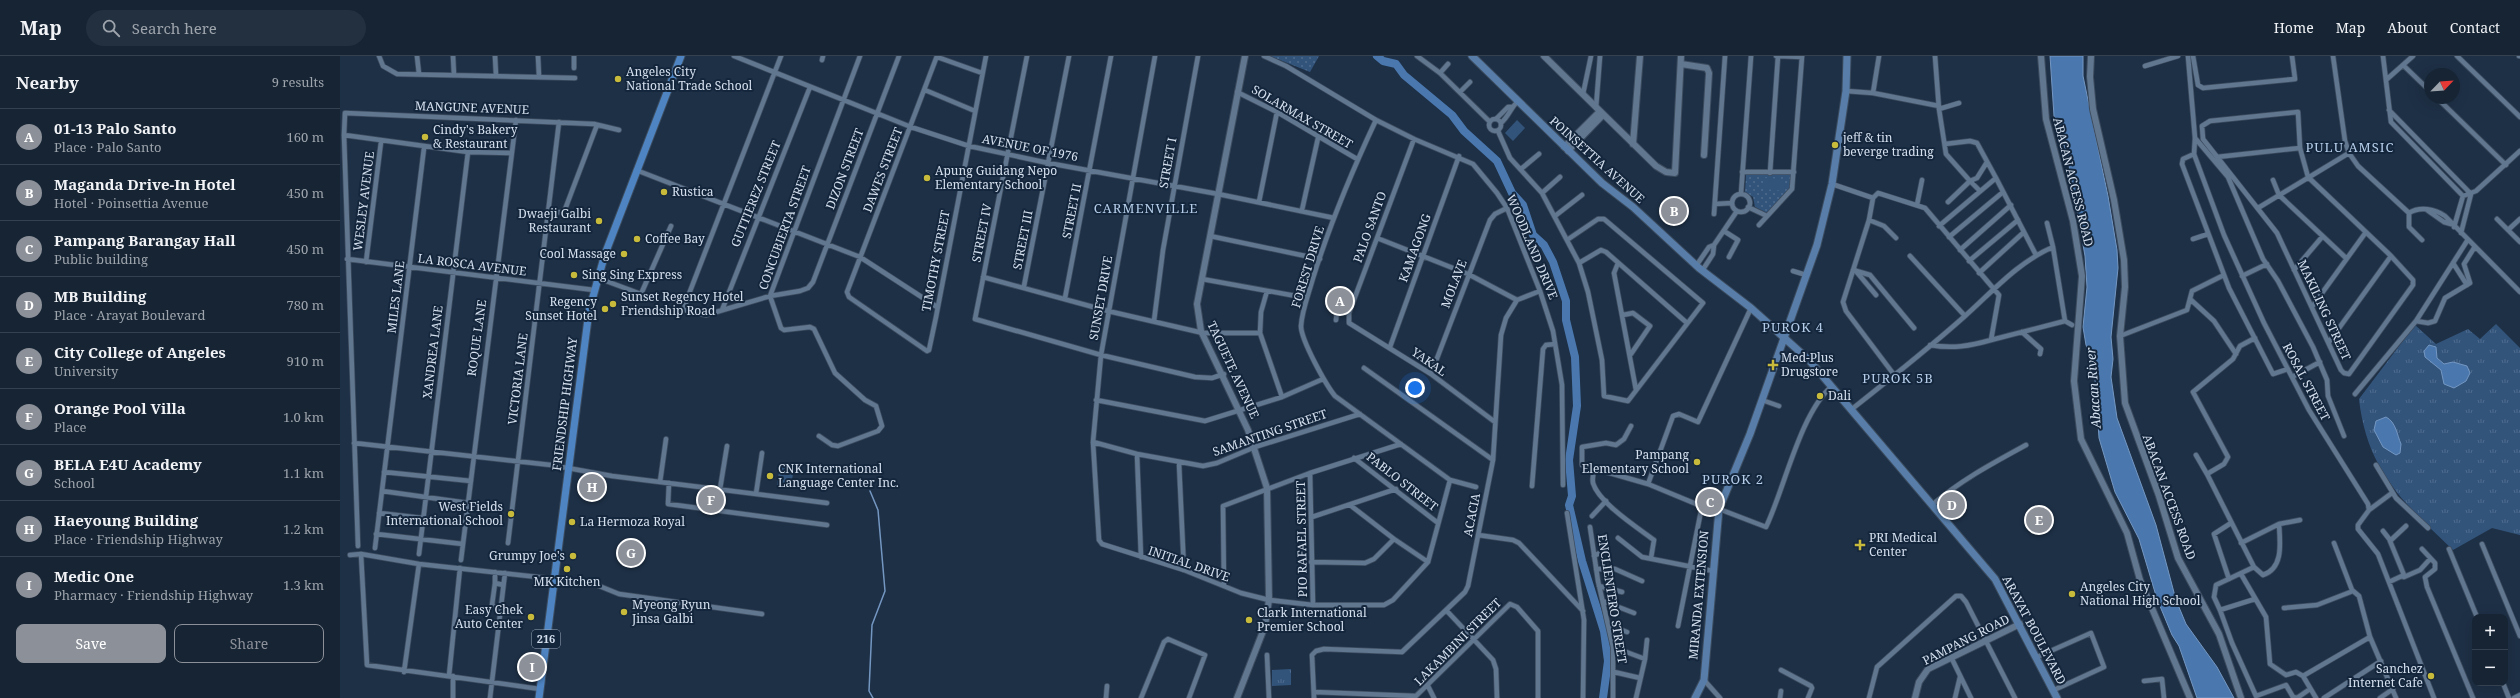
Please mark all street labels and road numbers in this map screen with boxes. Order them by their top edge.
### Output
street label: SOLARMAX STREET [1249,81,1356,153]
street label: MANGUNE AVENUE [415,97,529,118]
street label: POINSETTIA AVENUE [1546,112,1649,207]
street label: ABACAN ACCESS ROAD [2049,116,2098,248]
street label: DAWES STREET [859,124,907,215]
street label: DIZON STREET [821,125,868,212]
street label: AVENUE OF 1976 [981,130,1080,165]
street label: STREET I [1155,136,1180,190]
street label: GUTTIEREZ STREET [726,138,785,249]
street label: WESLEY AVENUE [349,150,378,252]
street label: CONCUBIERTA STREET [754,163,815,292]
street label: STREET II [1058,182,1085,240]
street label: PALO SANTO [1349,189,1390,265]
street label: WOODLAND DRIVE [1503,192,1562,302]
street label: STREET IV [967,201,996,264]
street label: TIMOTHY STREET [917,208,954,313]
street label: STREET III [1008,209,1037,271]
street label: KAMAGONG [1394,211,1435,284]
street label: FOREST DRIVE [1287,224,1328,310]
street label: LA ROSCA AVENUE [417,249,527,280]
street label: SUNSET DRIVE [1085,254,1116,341]
street label: MOLAVE [1437,257,1471,311]
street label: MAKILING STREET [2294,257,2355,363]
street label: MILES LANE [383,260,408,334]
street label: ROQUE LANE [463,299,490,377]
street label: XANDREA LANE [418,304,447,400]
street label: TAGUETE AVENUE [1203,318,1264,421]
street label: VICTORIA LANE [503,332,532,426]
street label: FRIENDSHIP HIGHWAY [548,336,581,472]
street label: ROSAL STREET [2279,340,2334,424]
street label: YAKAL [1407,343,1450,380]
street label: SAMANTING STREET [1210,405,1330,460]
street label: ABACAN ACCESS ROAD [2139,432,2200,562]
street label: PABLO STREET [1363,448,1442,515]
street label: PIO RAFAEL STREET [1292,480,1311,597]
street label: ACACIA [1459,491,1484,538]
street label: MIRANDA EXTENSION [1684,530,1713,660]
street label: ENCLIENTERO STREET [1594,533,1631,665]
street label: INITIAL DRIVE [1146,542,1232,585]
street label: ARAYAT BOULEVARD [1999,572,2071,687]
street label: LAKAMBINI STREET [1410,594,1505,689]
street label: PAMPANG ROAD [1919,610,2013,669]
road number: 216 [532,630,560,648]

